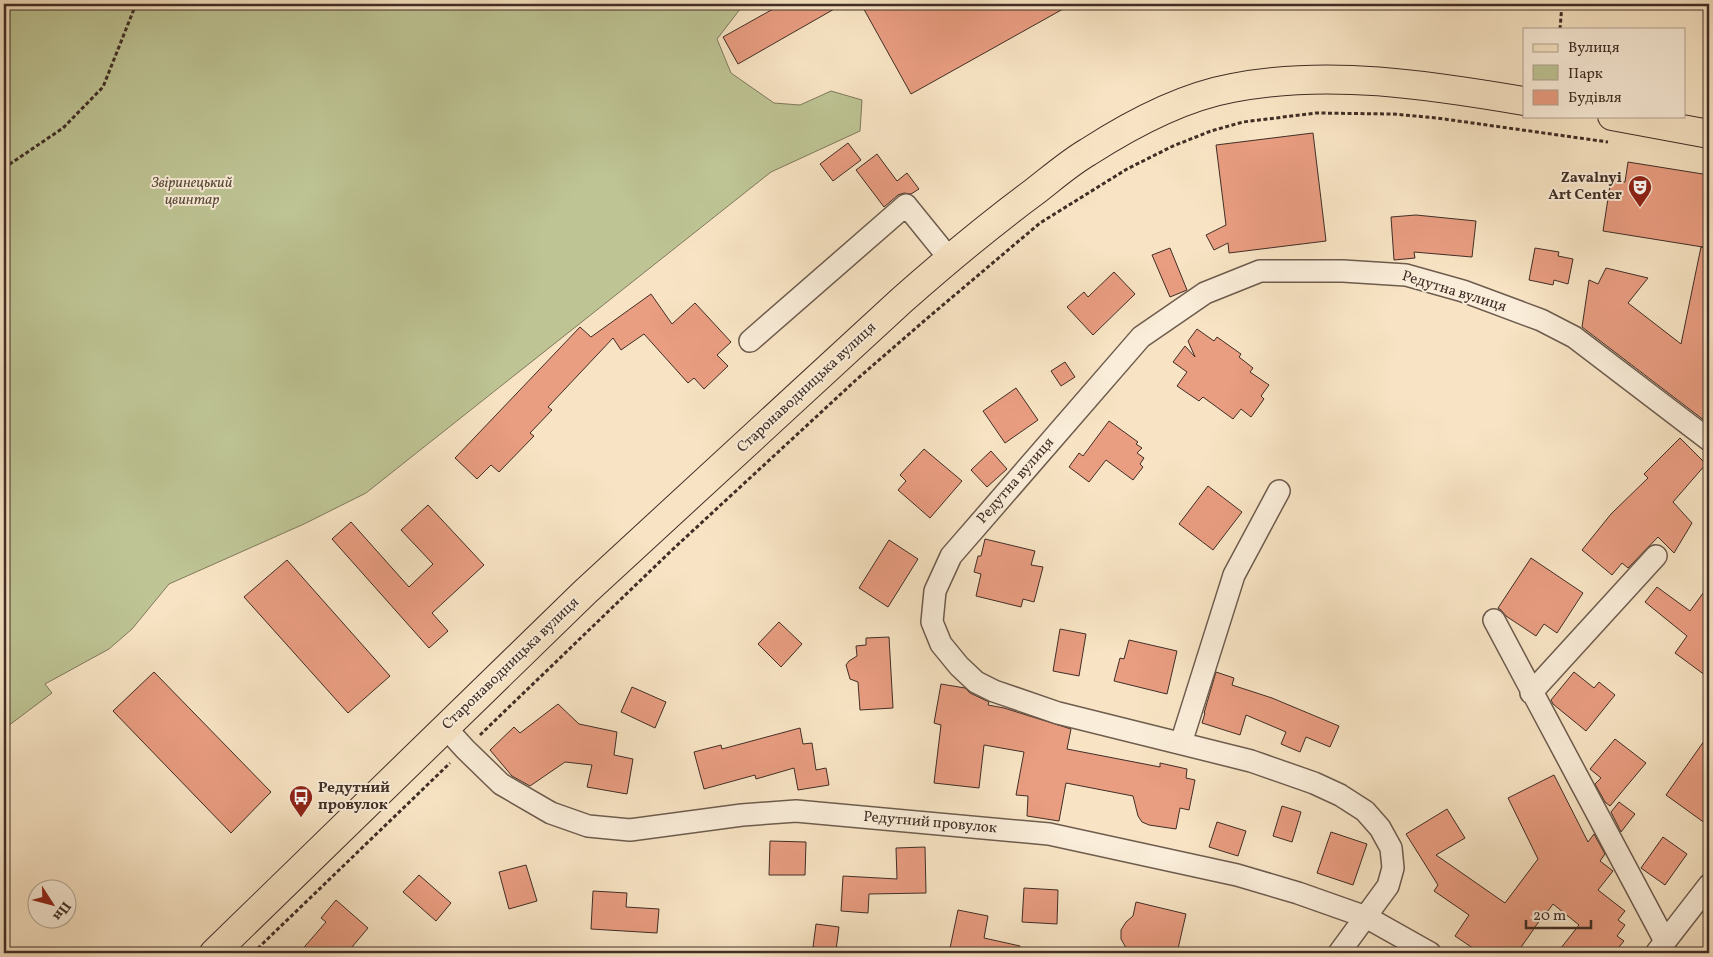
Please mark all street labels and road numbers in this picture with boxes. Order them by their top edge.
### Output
street label: Редутна вулиця [1399,266,1509,318]
street label: Старонаводницька вулиця [733,318,881,458]
street label: Редутна вулиця [973,433,1060,529]
street label: Старонаводницька вулиця [438,593,584,735]
street label: Редутний провулок [862,807,998,839]

